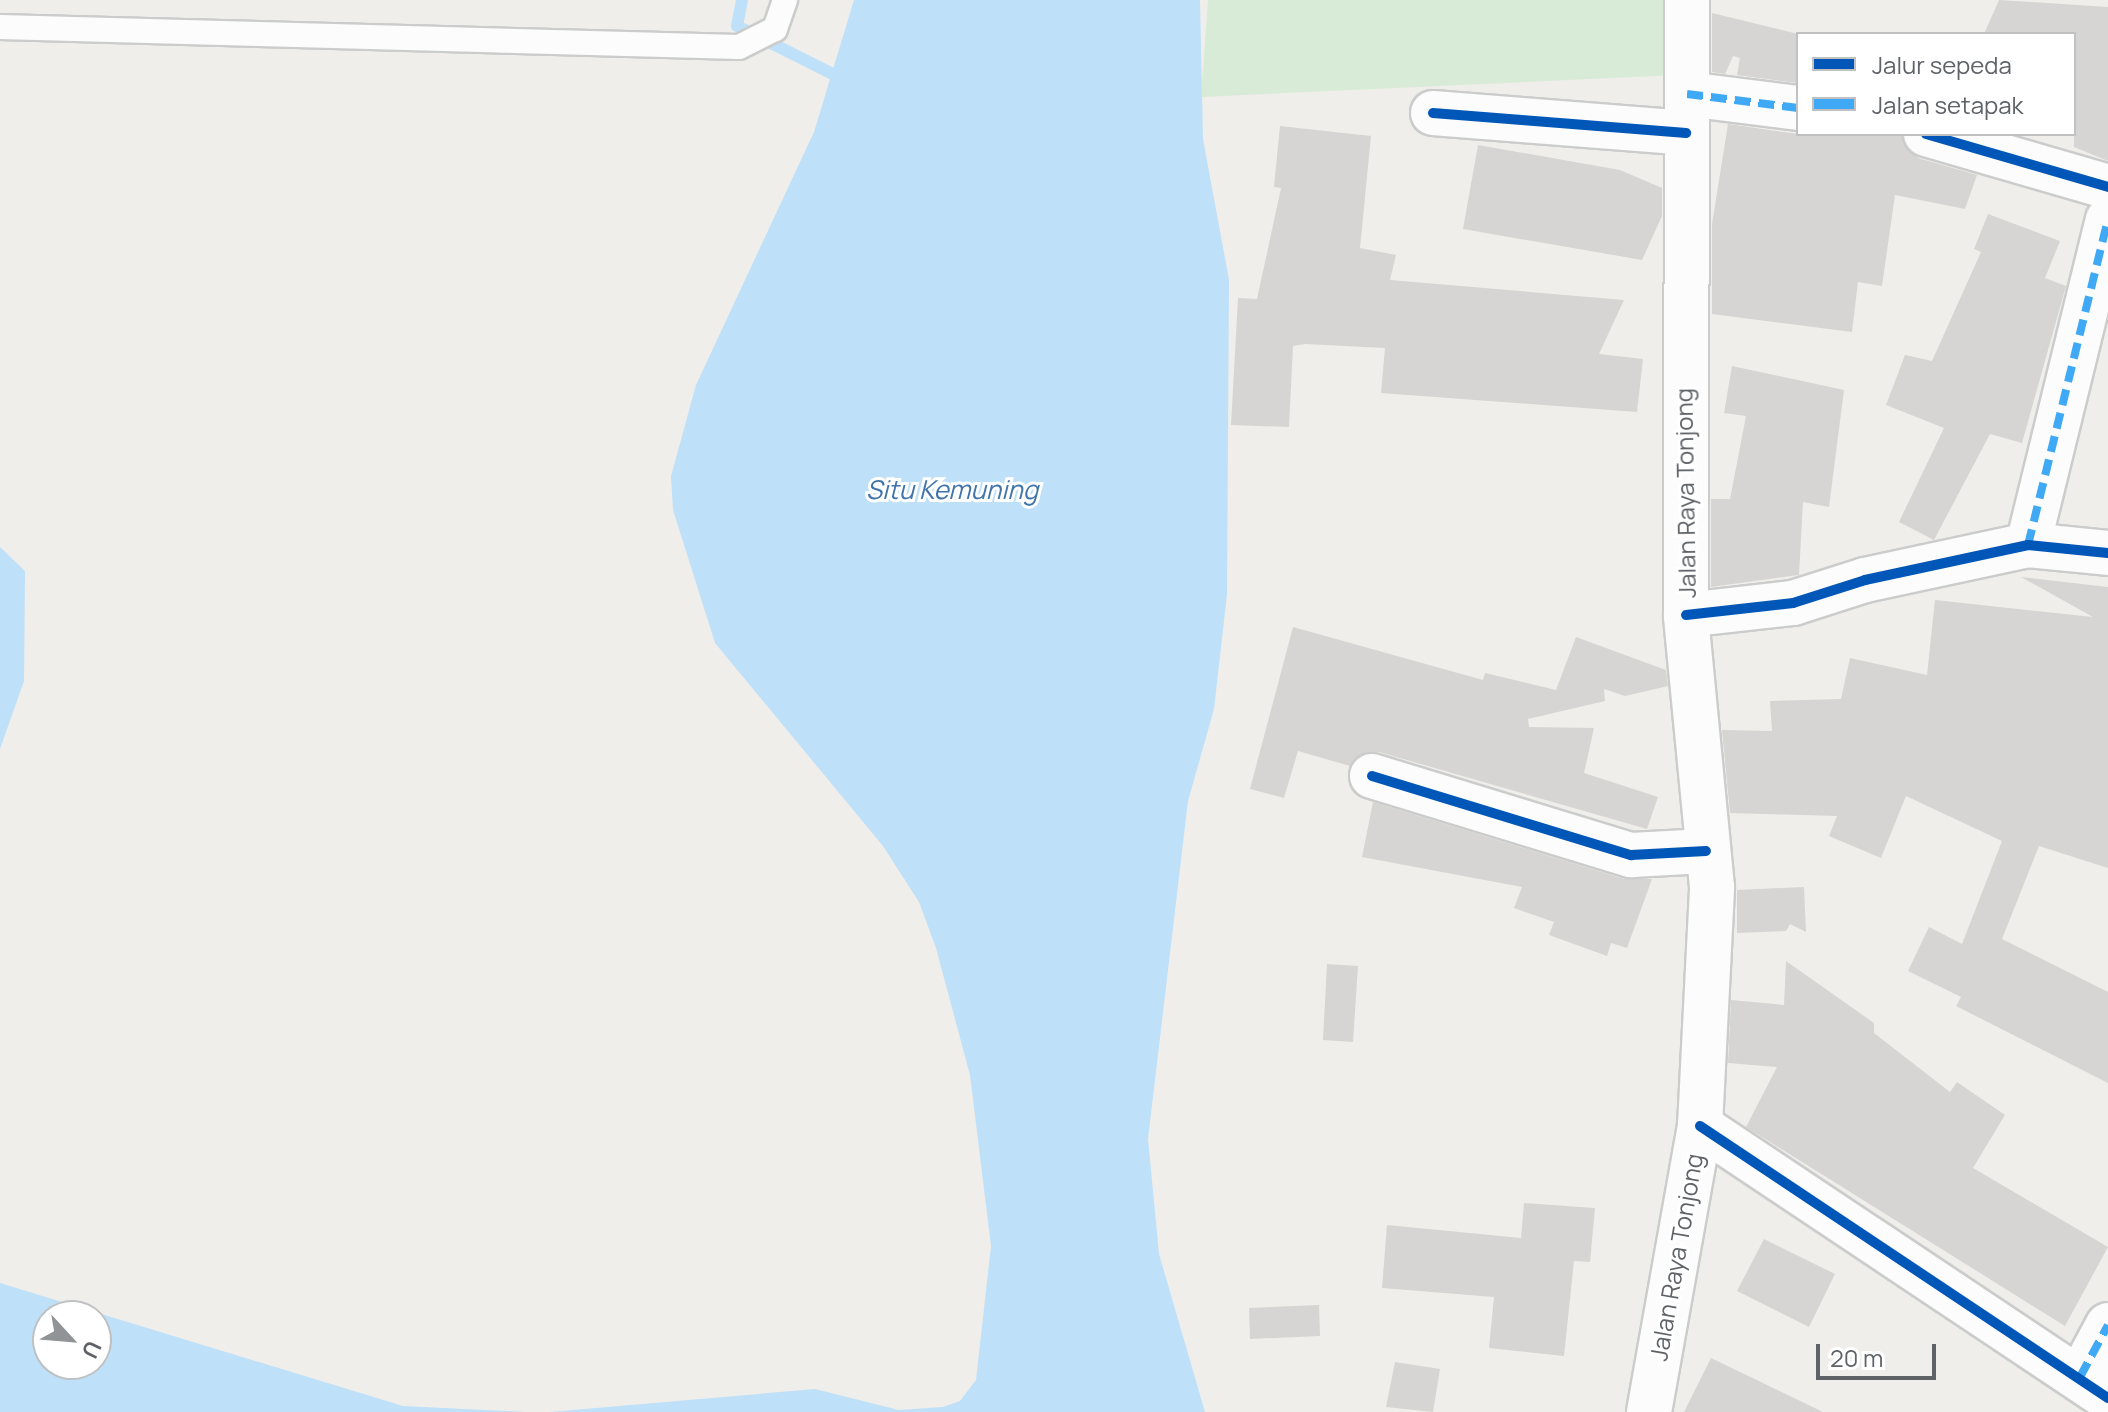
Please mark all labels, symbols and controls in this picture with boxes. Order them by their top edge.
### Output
legend [1796,32,2076,136]
text: Jalur sepeda [1872,48,2012,81]
text: Jalan setapak [1872,88,2023,121]
street label: Jalan Raya Tonjong [1669,388,1701,598]
water label: Situ Kemuning [866,474,1038,506]
street label: Jalan Raya Tonjong [1644,1151,1708,1363]
north arrow [32,1300,112,1380]
scale bar [1820,1328,1940,1378]
text: U [75,1336,109,1363]
text: 20 m [1830,1341,1883,1374]

